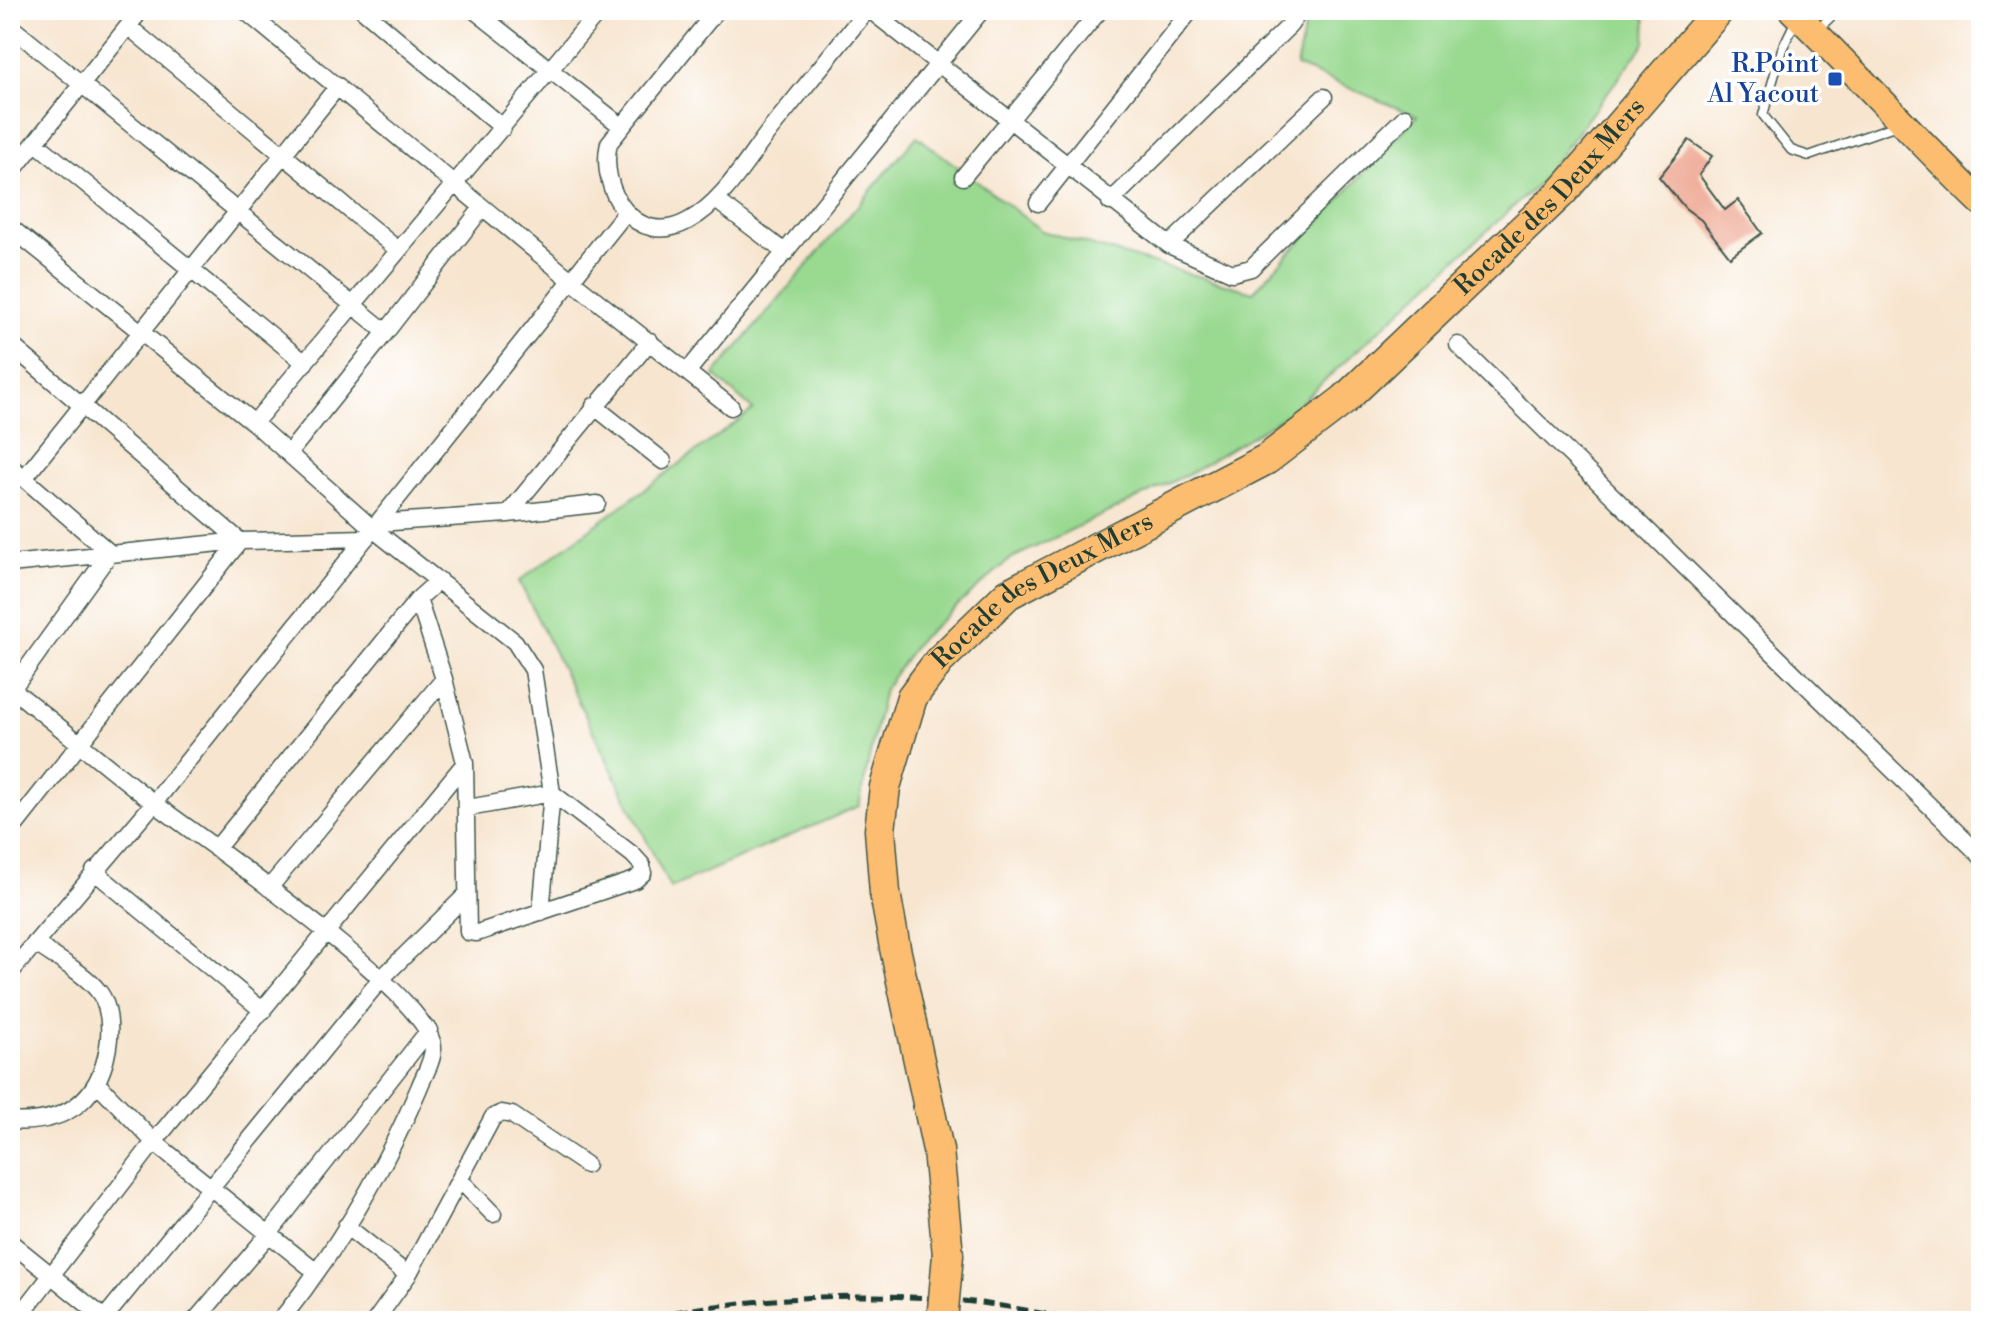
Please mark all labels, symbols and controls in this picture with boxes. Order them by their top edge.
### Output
place label: R.Point Al Yacout [1706,48,1819,110]
marker: R.Point Al Yacout [1826,70,1844,88]
street label: Rocade des Deux Mers [1448,91,1652,302]
street label: Rocade des Deux Mers [925,505,1159,676]

